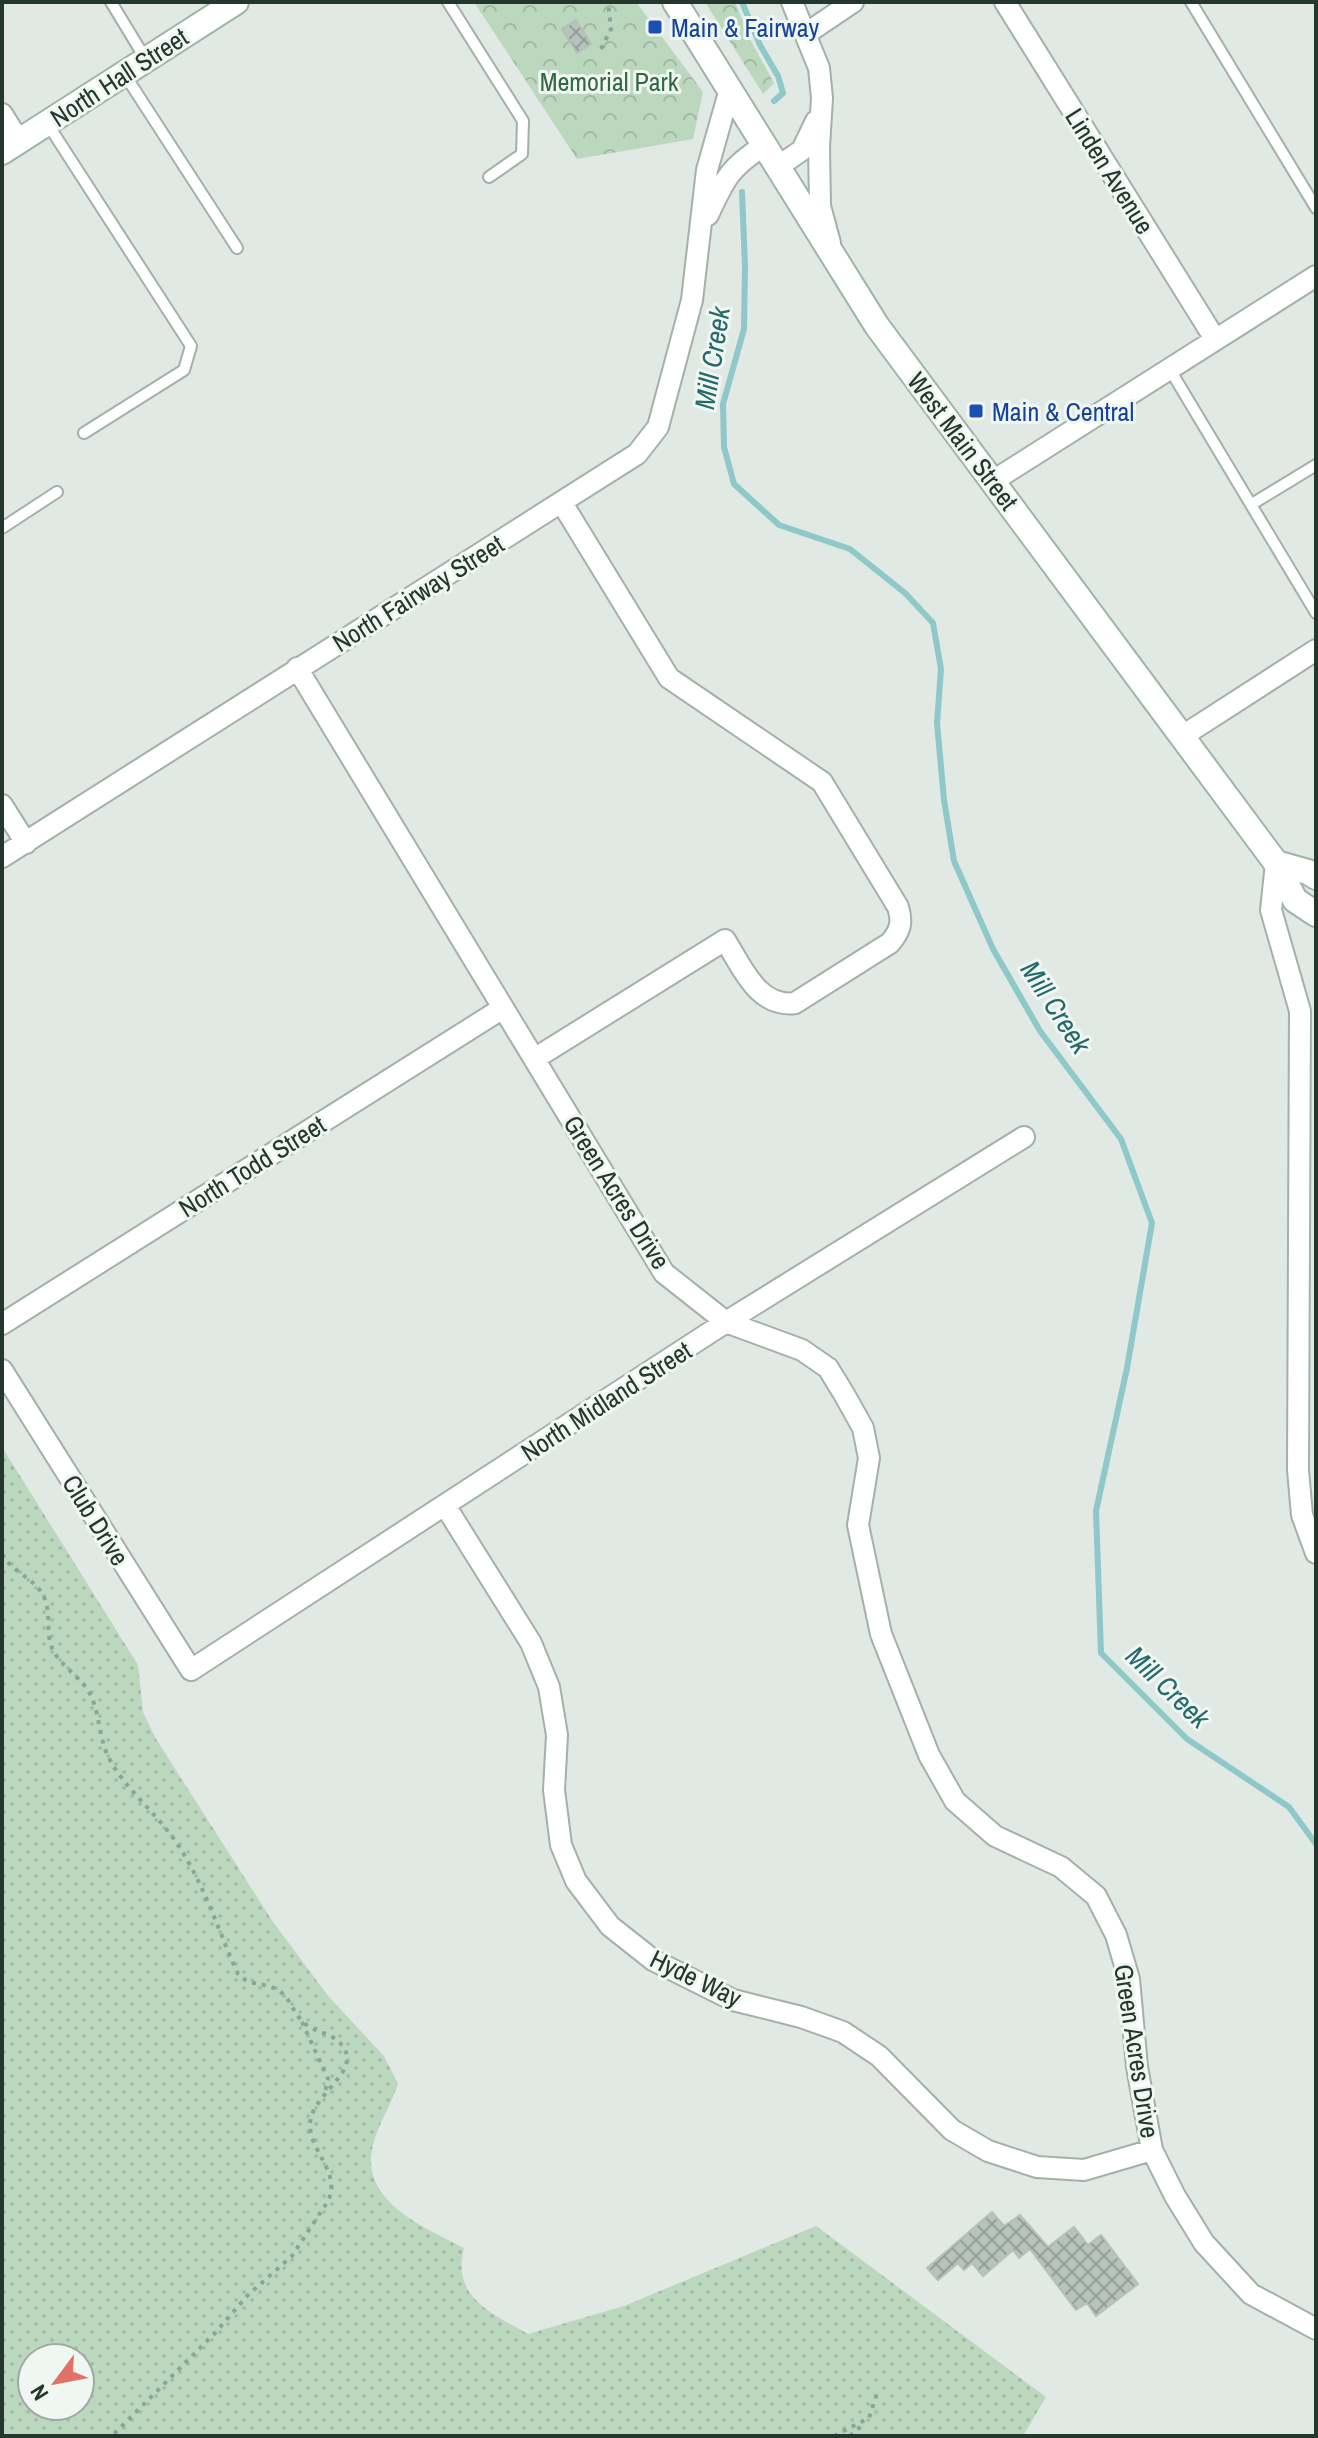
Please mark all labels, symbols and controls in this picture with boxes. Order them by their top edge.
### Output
place label: Main & Fairway [671,10,820,45]
marker: Main & Fairway [646,18,664,36]
street label: North Hall Street [43,19,195,135]
park label: Memorial Park [540,64,679,99]
street label: Linden Avenue [1058,102,1162,240]
water label: Mill Creek [685,303,739,412]
street label: West Main Street [900,365,1026,517]
place label: Main & Central [992,394,1134,429]
marker: Main & Central [967,402,985,420]
street label: North Fairway Street [326,526,510,660]
water label: Mill Creek [1012,953,1101,1062]
street label: North Todd Street [172,1107,332,1225]
street label: Green Acres Drive [556,1108,678,1276]
street label: North Midland Street [514,1333,698,1469]
street label: Club Drive [54,1468,138,1572]
water label: Mill Creek [1118,1637,1219,1738]
street label: Hyde Way [644,1941,748,2015]
street label: Green Acres Drive [1106,1962,1168,2140]
north arrow [16,2342,96,2422]
text: N [23,2379,55,2406]

